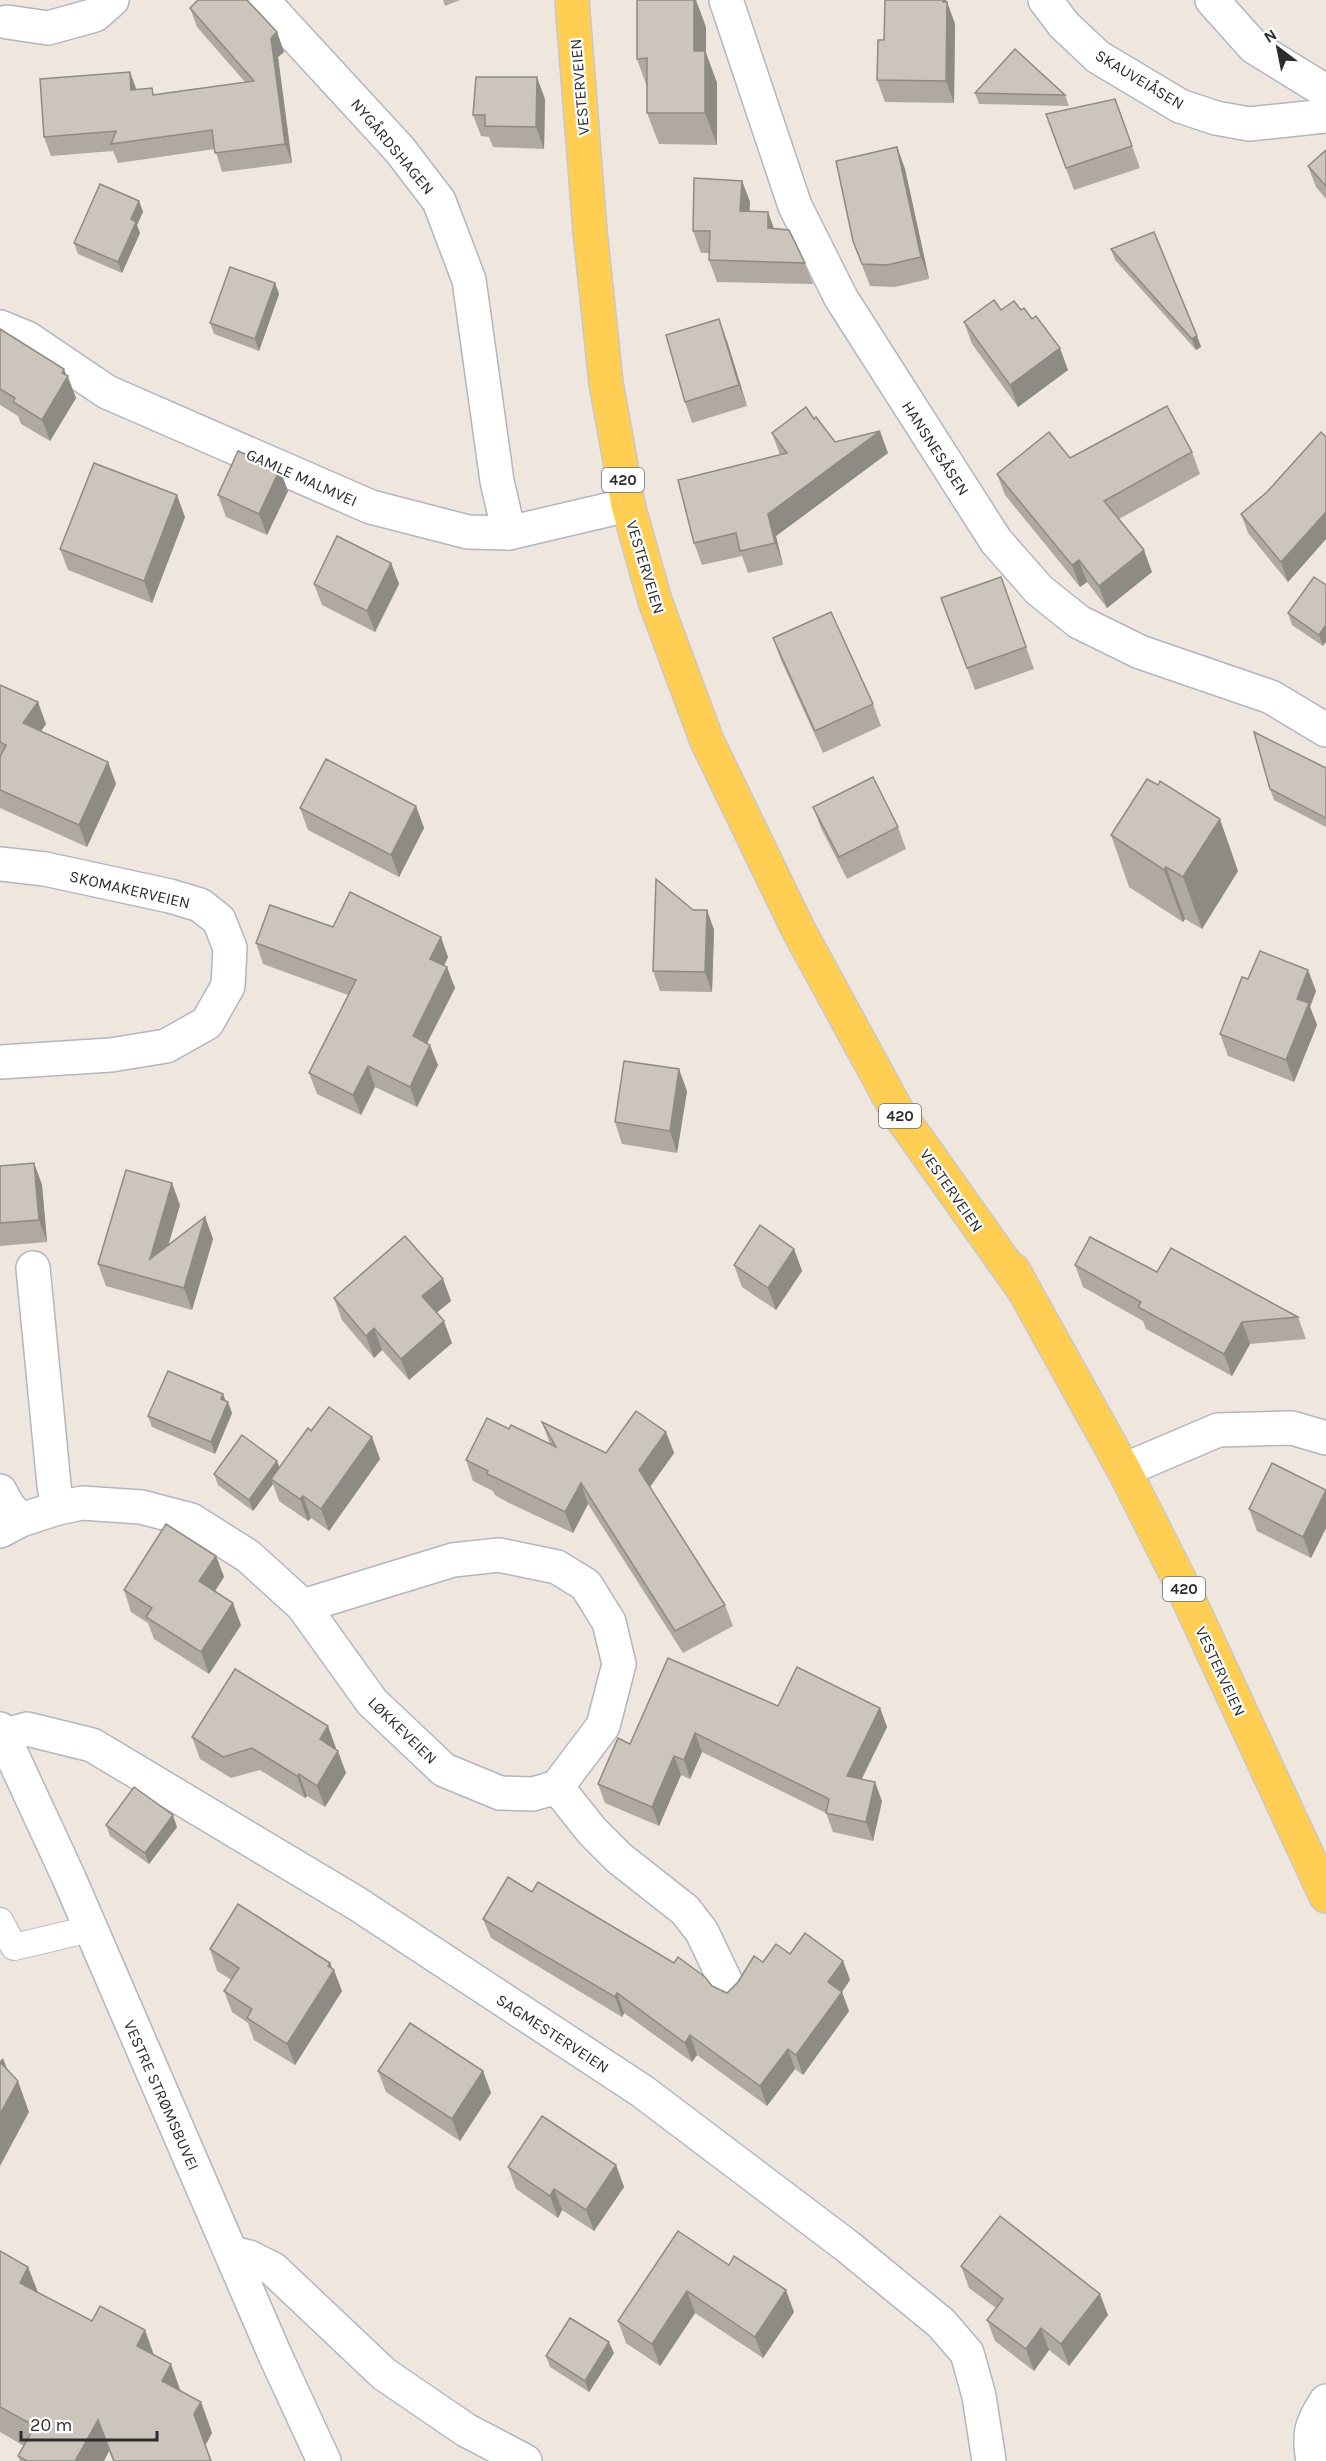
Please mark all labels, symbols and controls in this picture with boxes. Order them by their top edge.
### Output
north arrow [1248,18,1308,78]
text: N [1260,25,1280,47]
street label: VESTERVEIEN [566,38,593,136]
street label: SKAUVEIÅSEN [1092,45,1188,113]
street label: NYGÅRDSHAGEN [347,94,438,198]
street label: HANSNESÅSEN [898,397,973,499]
street label: GAMLE MALMVEI [243,444,360,510]
road number: 420 [602,468,644,492]
street label: VESTERVEIEN [622,518,669,616]
street label: SKOMAKERVEIEN [68,866,192,913]
road number: 420 [879,1104,921,1128]
street label: VESTERVEIEN [916,1145,987,1235]
road number: 420 [1163,1577,1205,1601]
street label: VESTERVEIEN [1191,1623,1250,1719]
street label: LØKKEVEIEN [364,1693,441,1768]
street label: SAGMESTERVEIEN [493,1990,613,2077]
street label: VESTRE STRØMSBUVEI [120,2017,203,2173]
scale bar [21,2404,158,2442]
text: 20 m [30,2414,72,2436]

